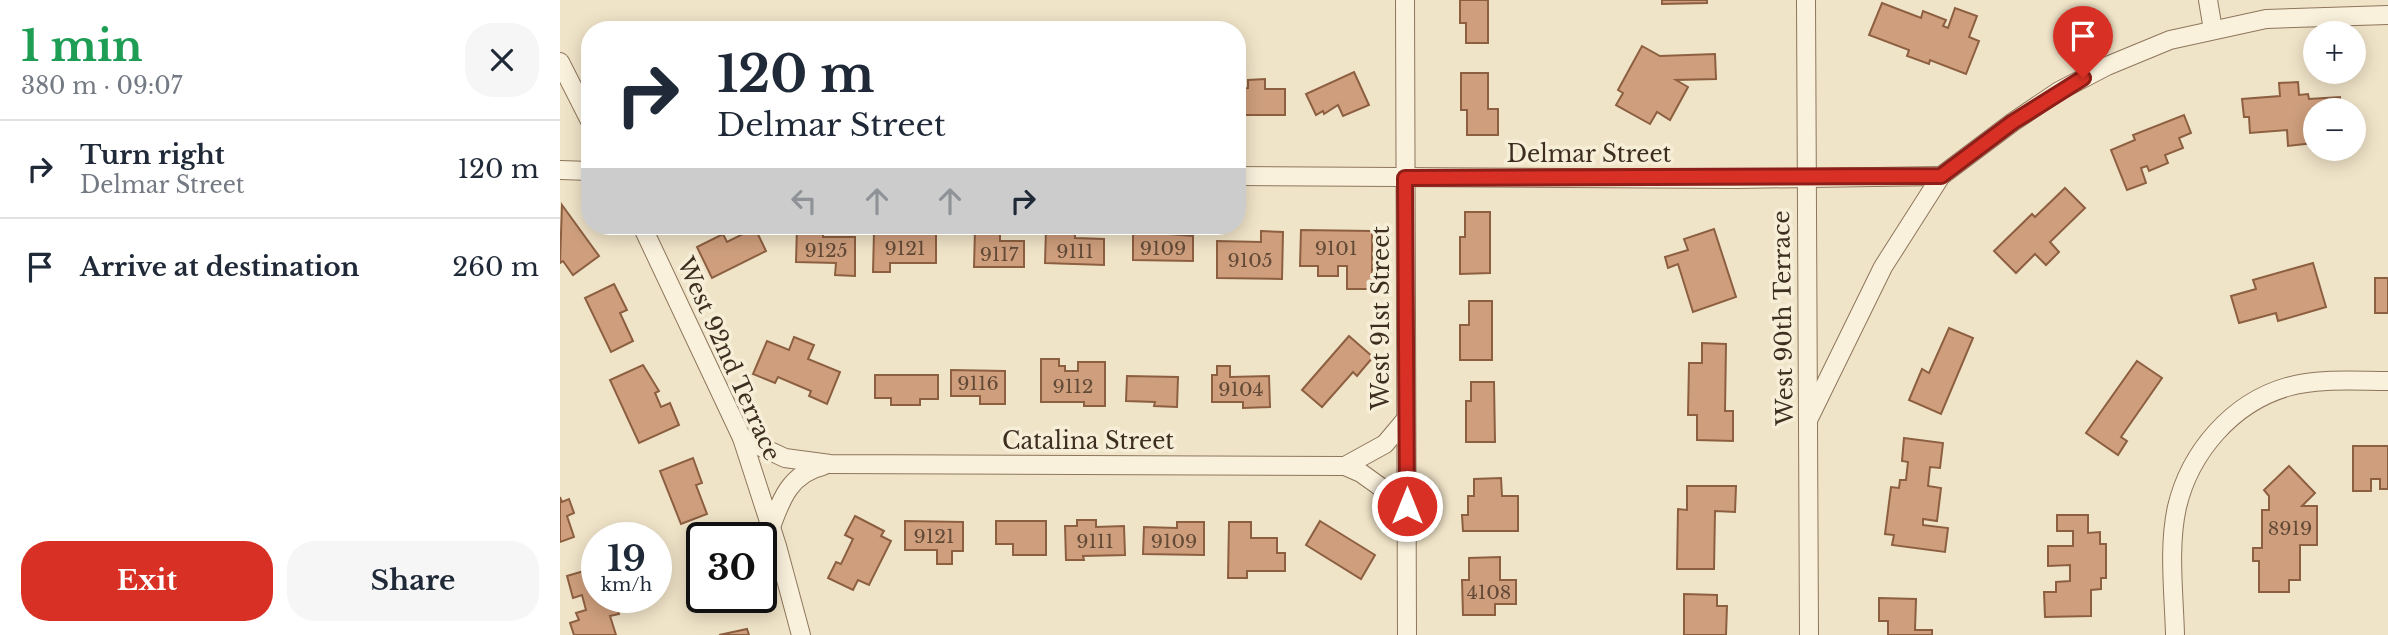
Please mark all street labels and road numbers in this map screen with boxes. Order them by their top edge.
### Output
street label: Delmar Street [1507,140,1672,168]
street label: West 90th Terrace [1767,210,1799,427]
street label: West 91st Street [1367,226,1395,411]
street label: West 92nd Terrace [671,252,786,465]
street label: Catalina Street [1002,427,1174,455]

